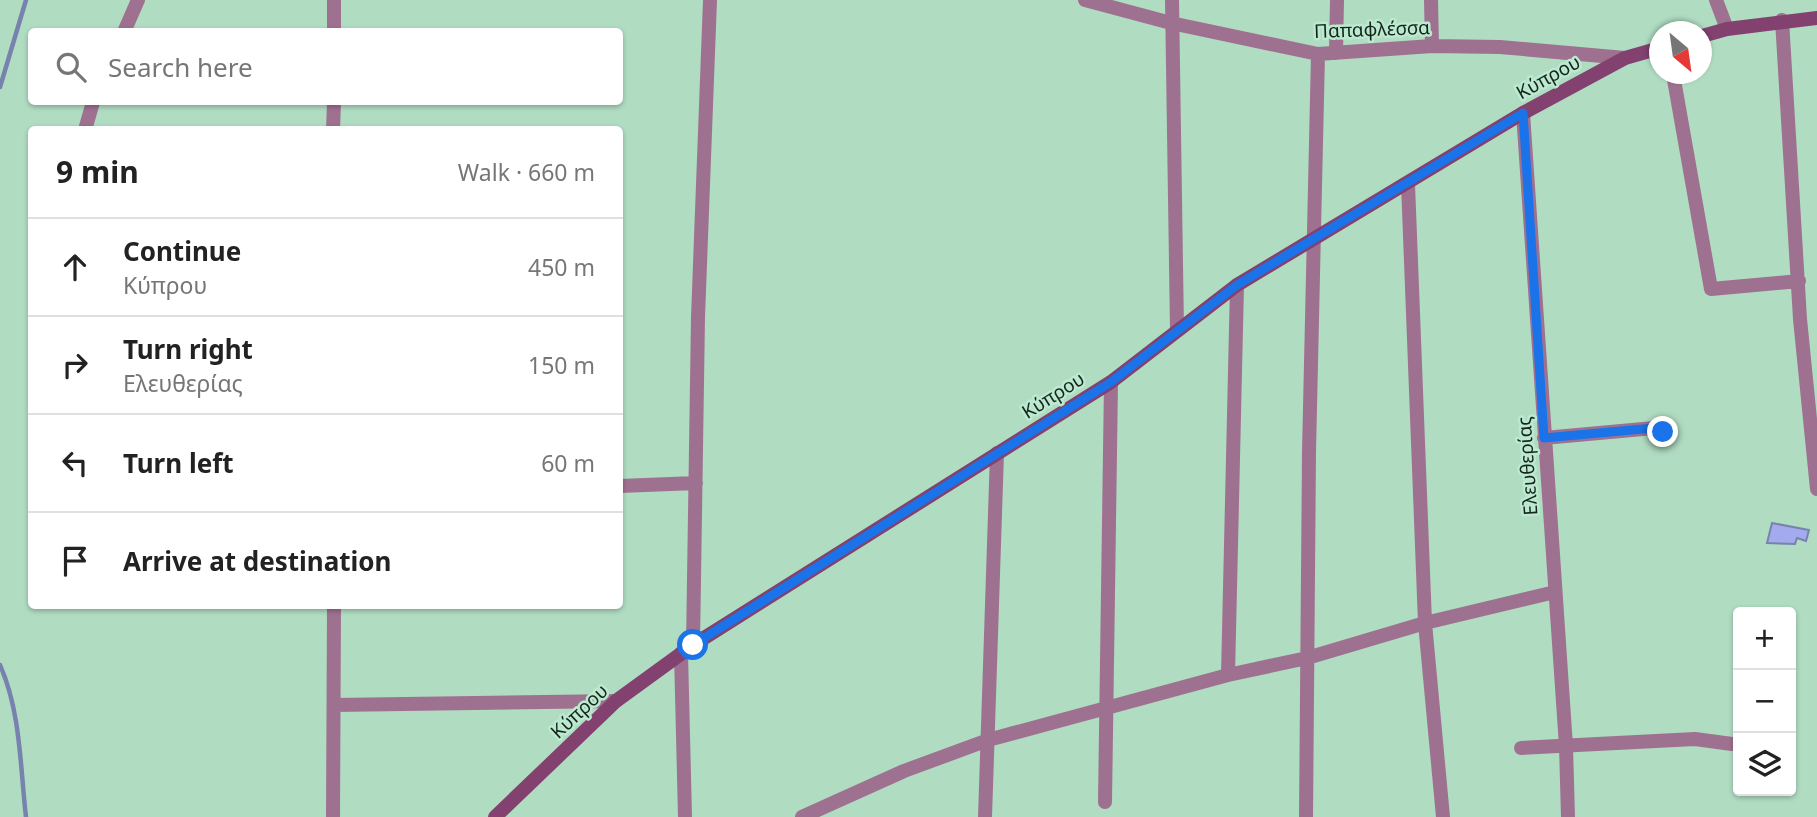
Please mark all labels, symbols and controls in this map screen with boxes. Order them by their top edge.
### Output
street label: Παπαφλέσσα [1314,14,1430,44]
north arrow [1649,21,1712,84]
search box [28,28,623,105]
icon: search [52,48,90,86]
text: Search here [108,49,253,85]
street label: Κύπρου [1511,49,1585,105]
text: 9 min [56,151,139,192]
text: Walk · 660 m [458,156,595,188]
text: Continue [123,233,241,269]
icon: ahead [56,248,94,286]
text: 450 m [528,251,595,283]
text: Κύπρου [123,269,207,301]
text: Turn right [123,331,253,367]
icon: right [56,346,94,384]
text: 150 m [528,349,595,381]
street label: Κύπρου [1017,366,1089,424]
text: Ελευθερίας [123,367,243,399]
street label: Ελευθερίας [1511,416,1543,516]
route end [1647,416,1678,447]
icon: left [56,444,94,482]
text: Turn left [123,445,234,481]
text: 60 m [541,447,595,479]
icon: arrive [56,542,94,580]
text: Arrive at destination [123,543,392,579]
map controls [1733,607,1796,796]
button: + [1733,607,1796,670]
route start [677,629,708,660]
button: − [1733,670,1796,733]
street label: Κύπρου [545,678,613,744]
button: layers [1733,733,1796,796]

